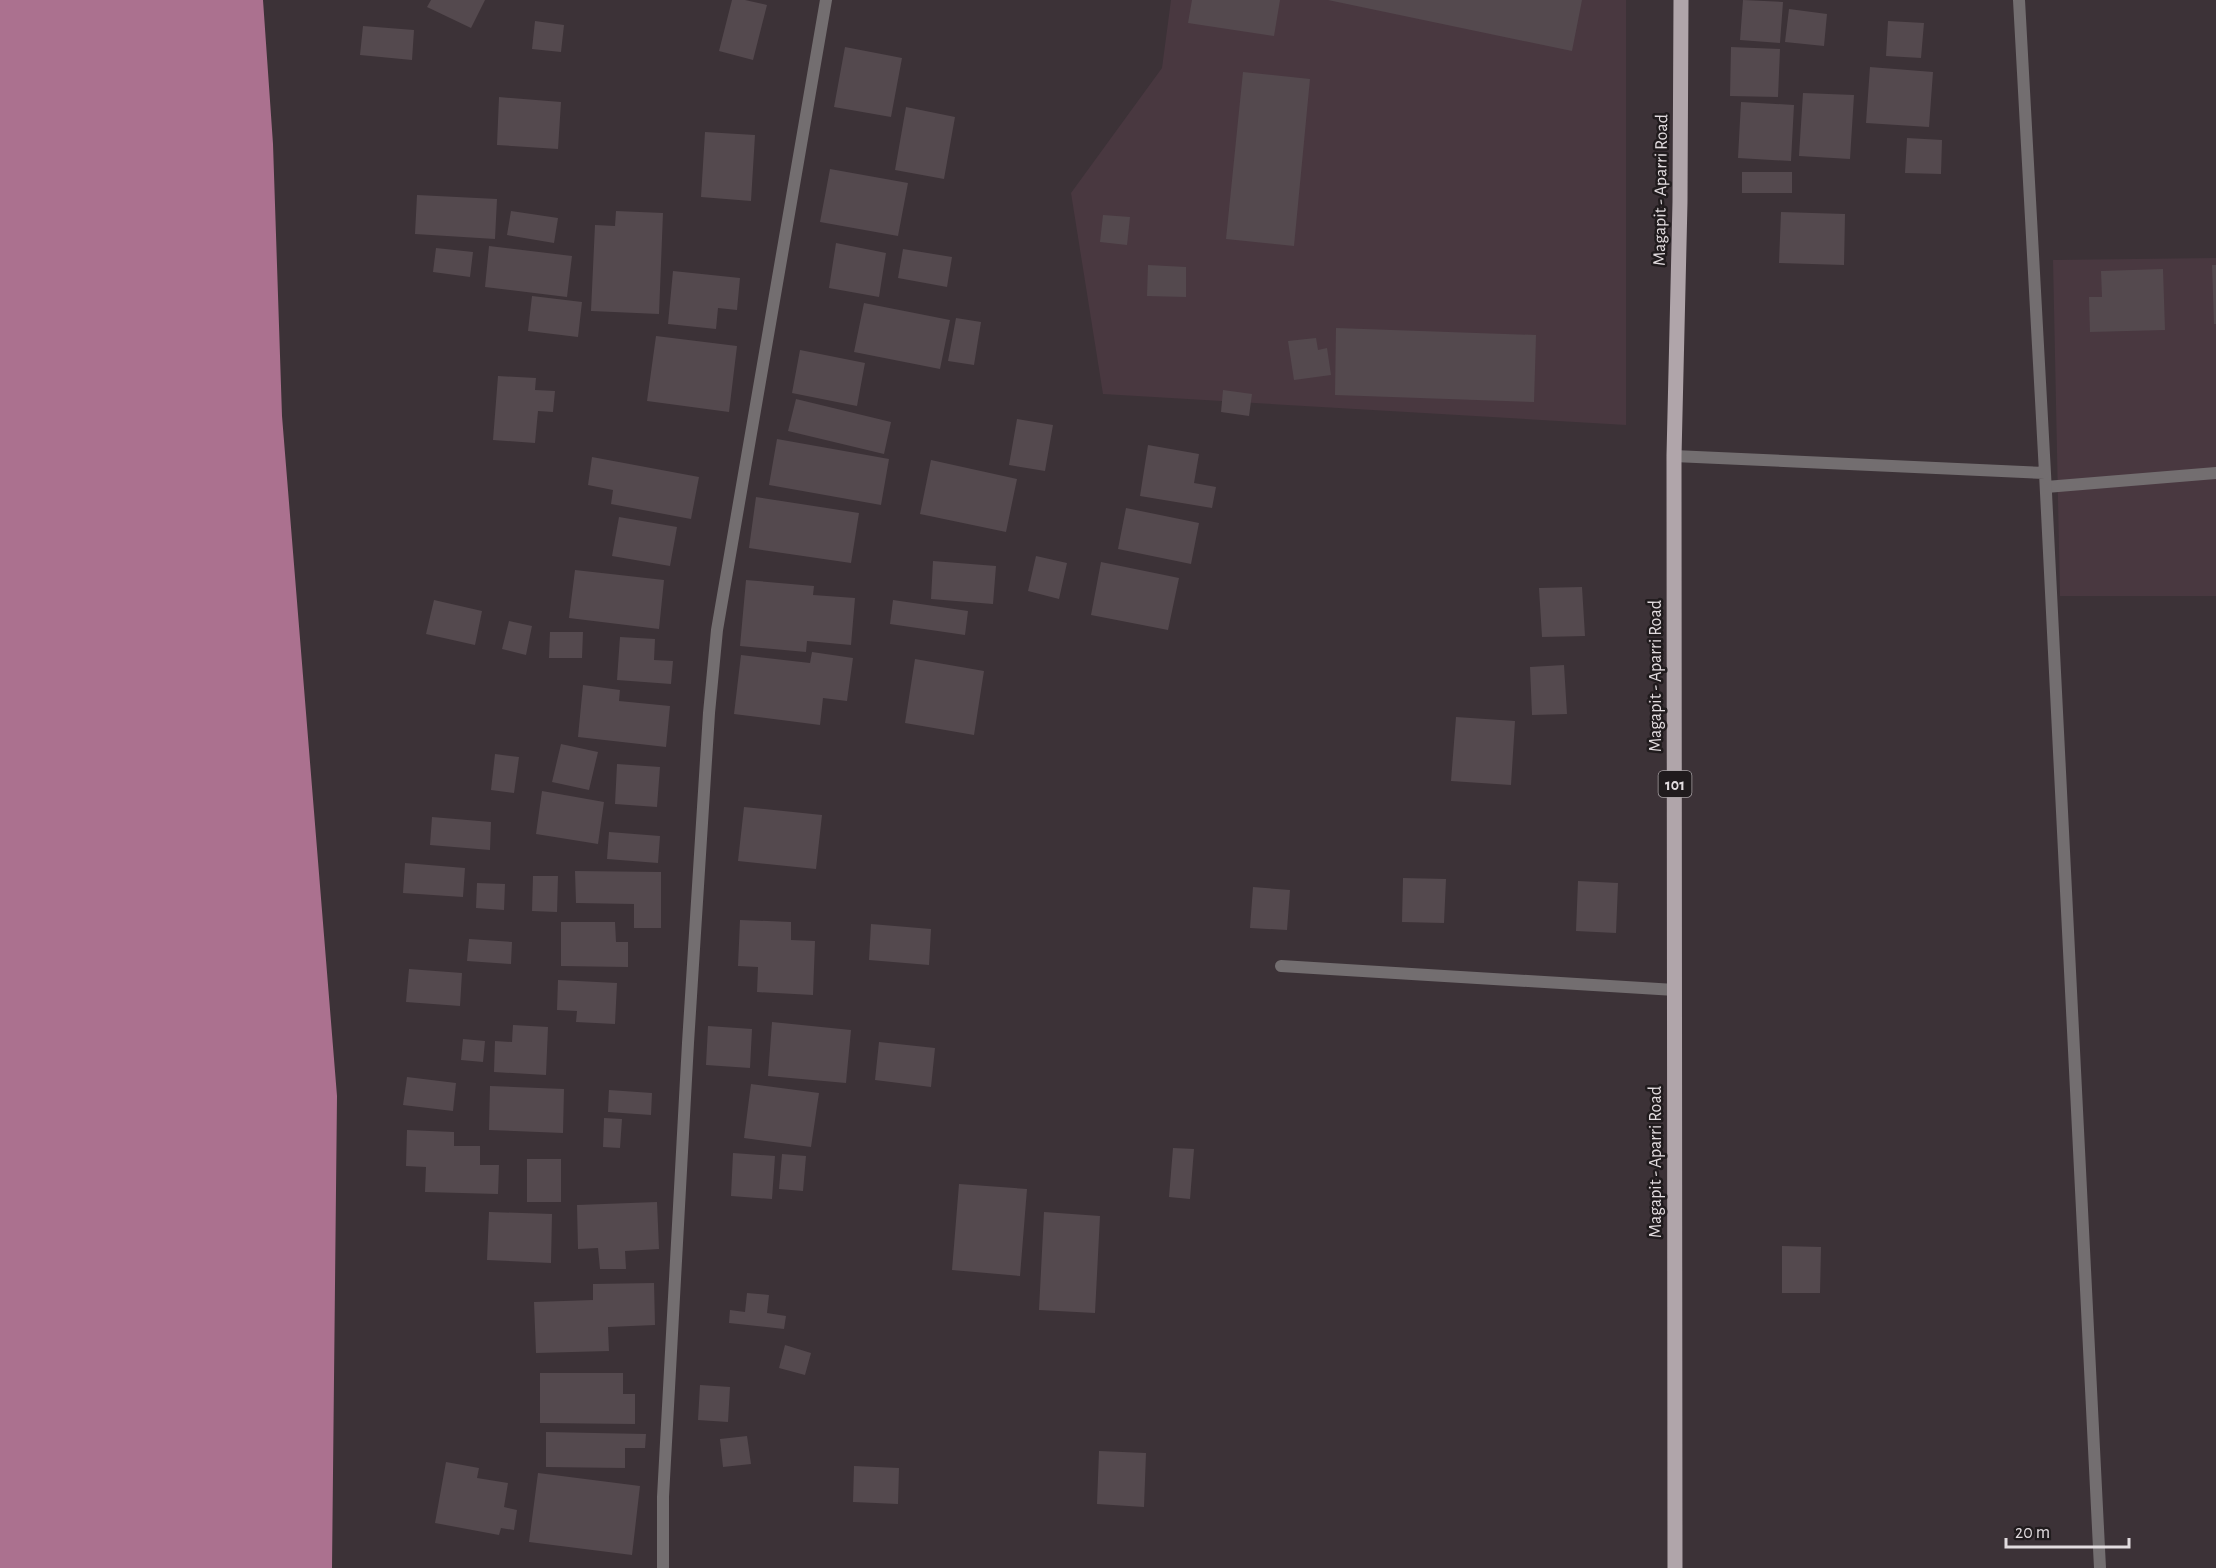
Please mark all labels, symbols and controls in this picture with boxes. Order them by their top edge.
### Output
street label: Magapit - Aparri Road [1651,114,1671,266]
street label: Magapit - Aparri Road [1647,600,1665,752]
road number: 101 [1658,771,1692,797]
street label: Magapit - Aparri Road [1647,1086,1665,1238]
scale bar [2006,1511,2129,1549]
text: 20 m [2015,1524,2050,1542]

